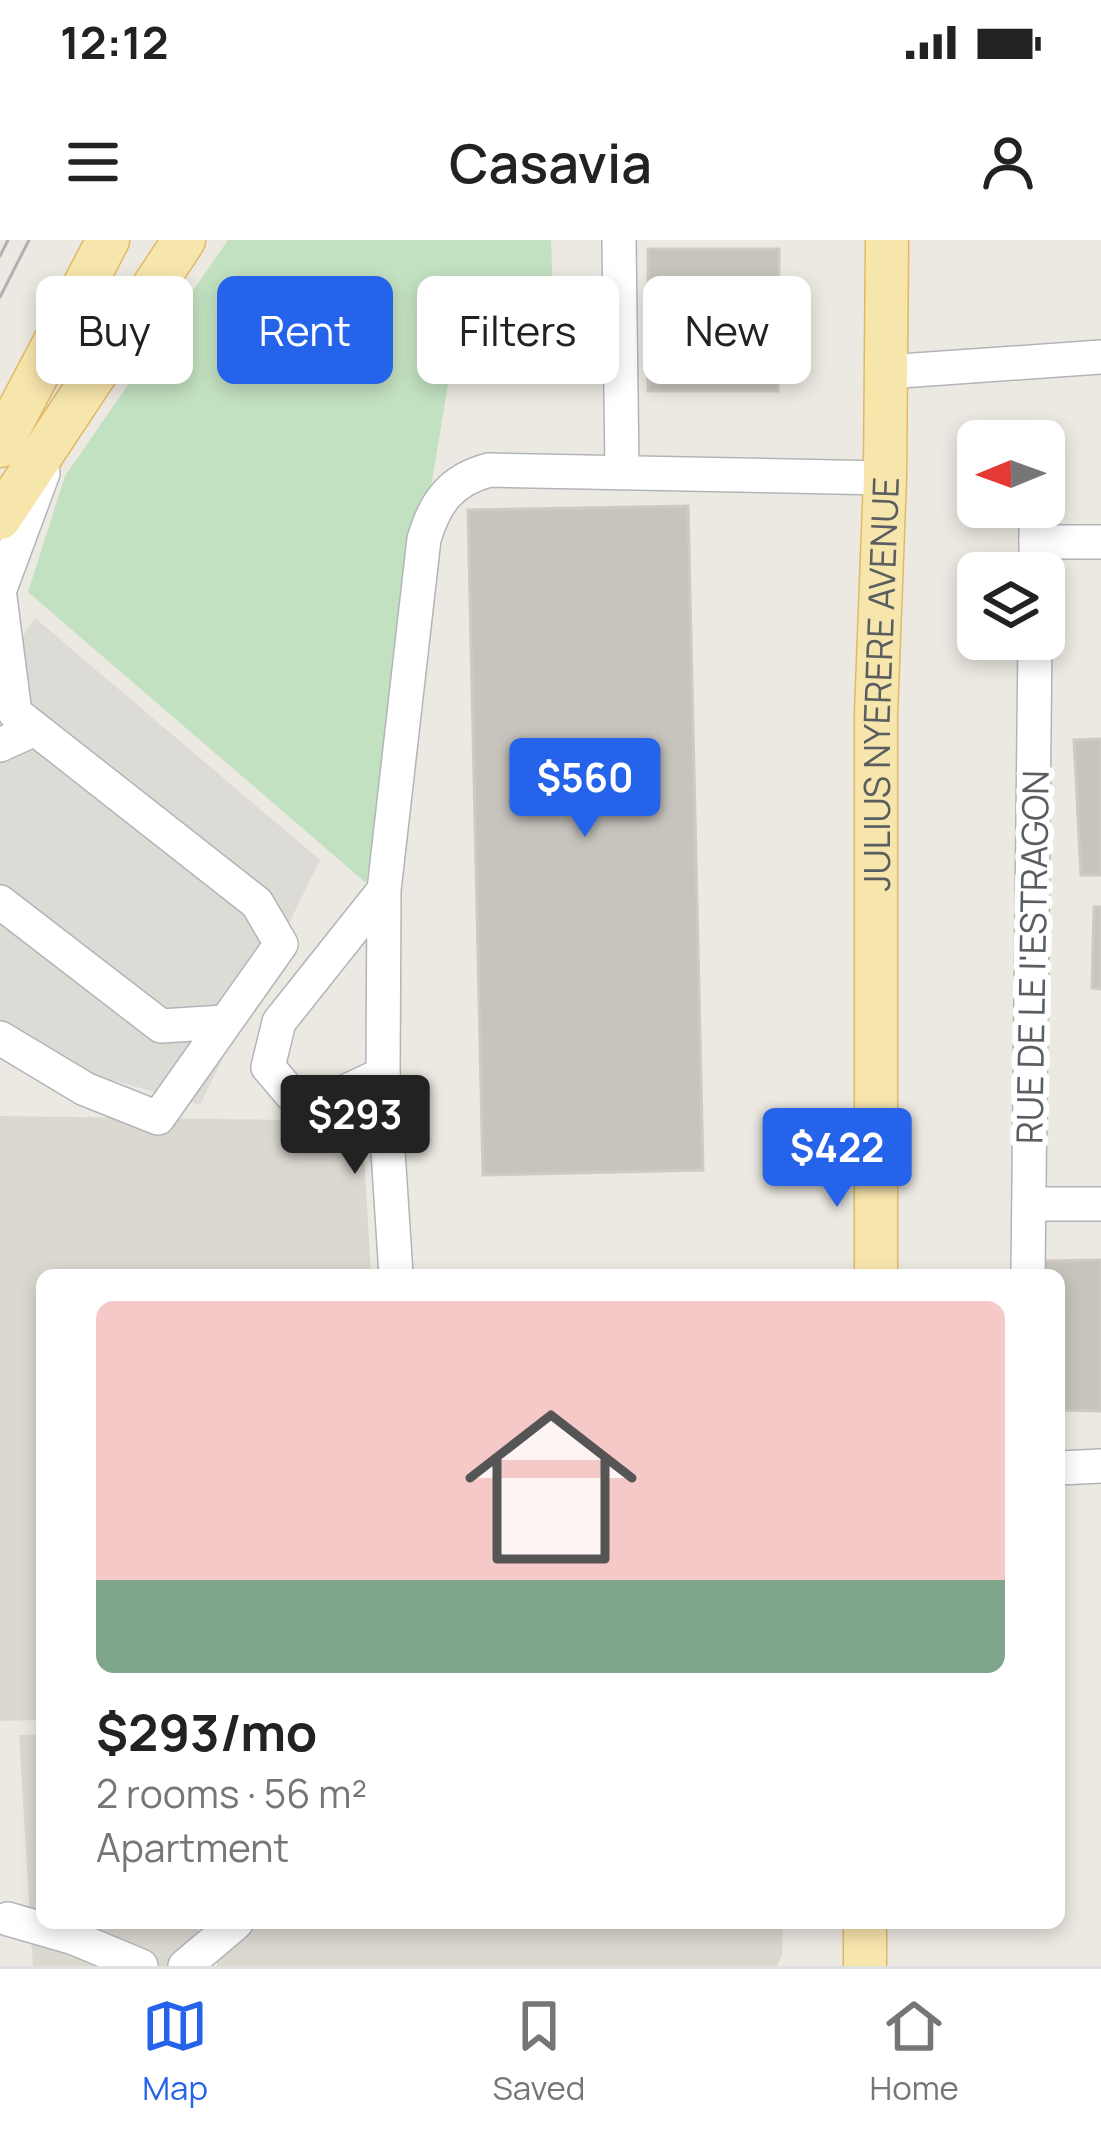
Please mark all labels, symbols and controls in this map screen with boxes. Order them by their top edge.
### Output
text: 12:12 [60,11,168,73]
text: Casavia [449,125,652,199]
icon: menu [60,129,126,195]
icon: person [975,129,1041,195]
chip: Buy [36,276,193,384]
chip: Rent [217,276,393,384]
chip: Filters [417,276,619,384]
chip: New [643,276,811,384]
north arrow [957,420,1065,528]
map controls [957,420,1065,660]
street label: JULIUS NYERERE AVENUE [851,476,910,891]
button: layers [957,552,1065,660]
pin: $560 [514,738,656,840]
text: $560 [536,750,634,804]
street label: RUE DE LE I'ESTRAGON [1004,770,1060,1144]
pin: $293 [284,1075,426,1177]
text: $293 [308,1087,402,1141]
pin: $422 [766,1108,908,1210]
text: $422 [790,1120,884,1174]
icon: home [443,1379,659,1595]
text: $293/mo [96,1697,317,1766]
text: 2 rooms · 56 m² [96,1766,367,1820]
text: Apartment [96,1820,289,1874]
tab: Map [142,1993,208,2110]
tab: Saved [492,1993,585,2110]
tab: Home [870,1993,959,2110]

